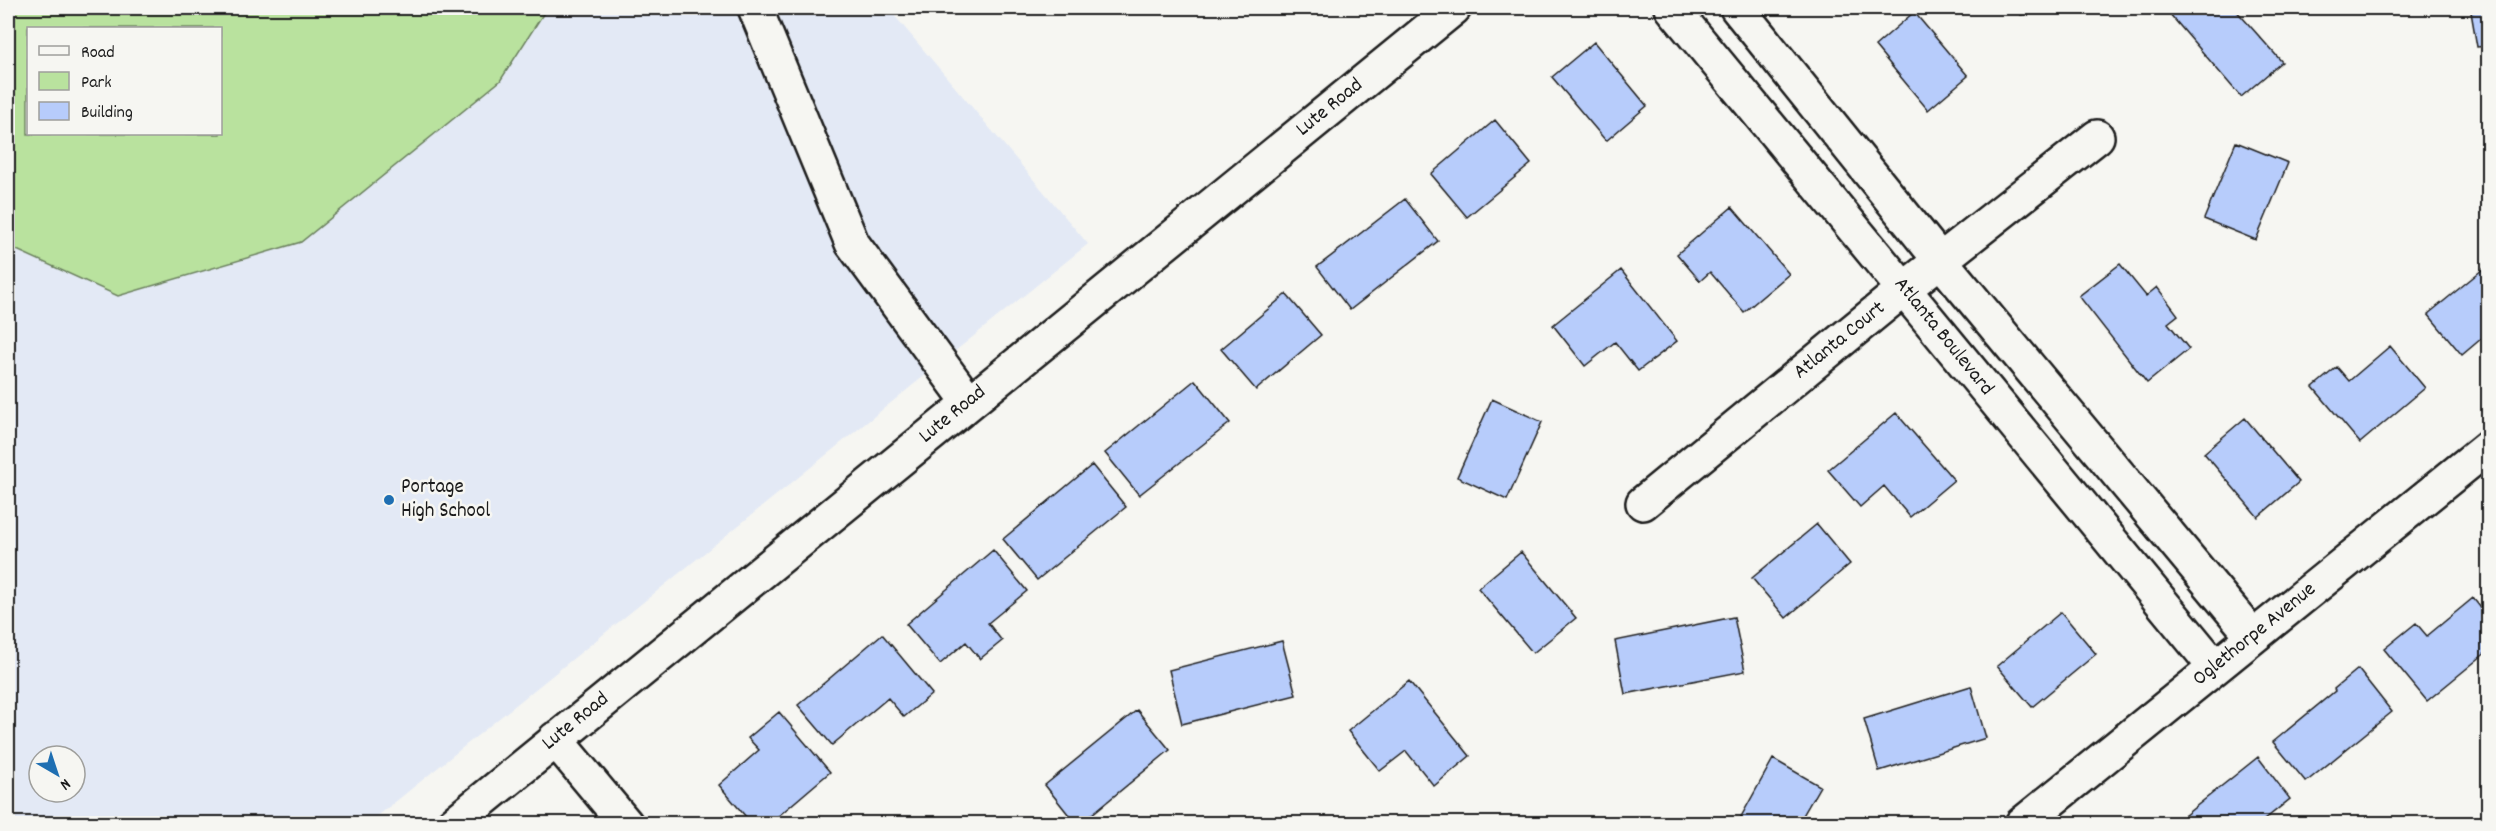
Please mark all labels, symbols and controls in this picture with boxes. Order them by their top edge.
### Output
legend [27,27,222,135]
text: Road [81,41,115,66]
text: Park [81,71,112,96]
street label: Lute Road [1290,72,1370,144]
text: Building [81,101,133,126]
street label: Atlanta Boulevard [1886,271,2000,403]
street label: Atlanta Court [1788,294,1893,387]
street label: Lute Road [913,379,993,451]
place label: Portage High School [401,473,490,527]
marker: Portage High School [382,493,396,507]
street label: Oglethorpe Avenue [2187,576,2323,694]
street label: Lute Road [536,686,616,758]
north arrow [27,744,87,804]
text: N [54,772,75,795]

